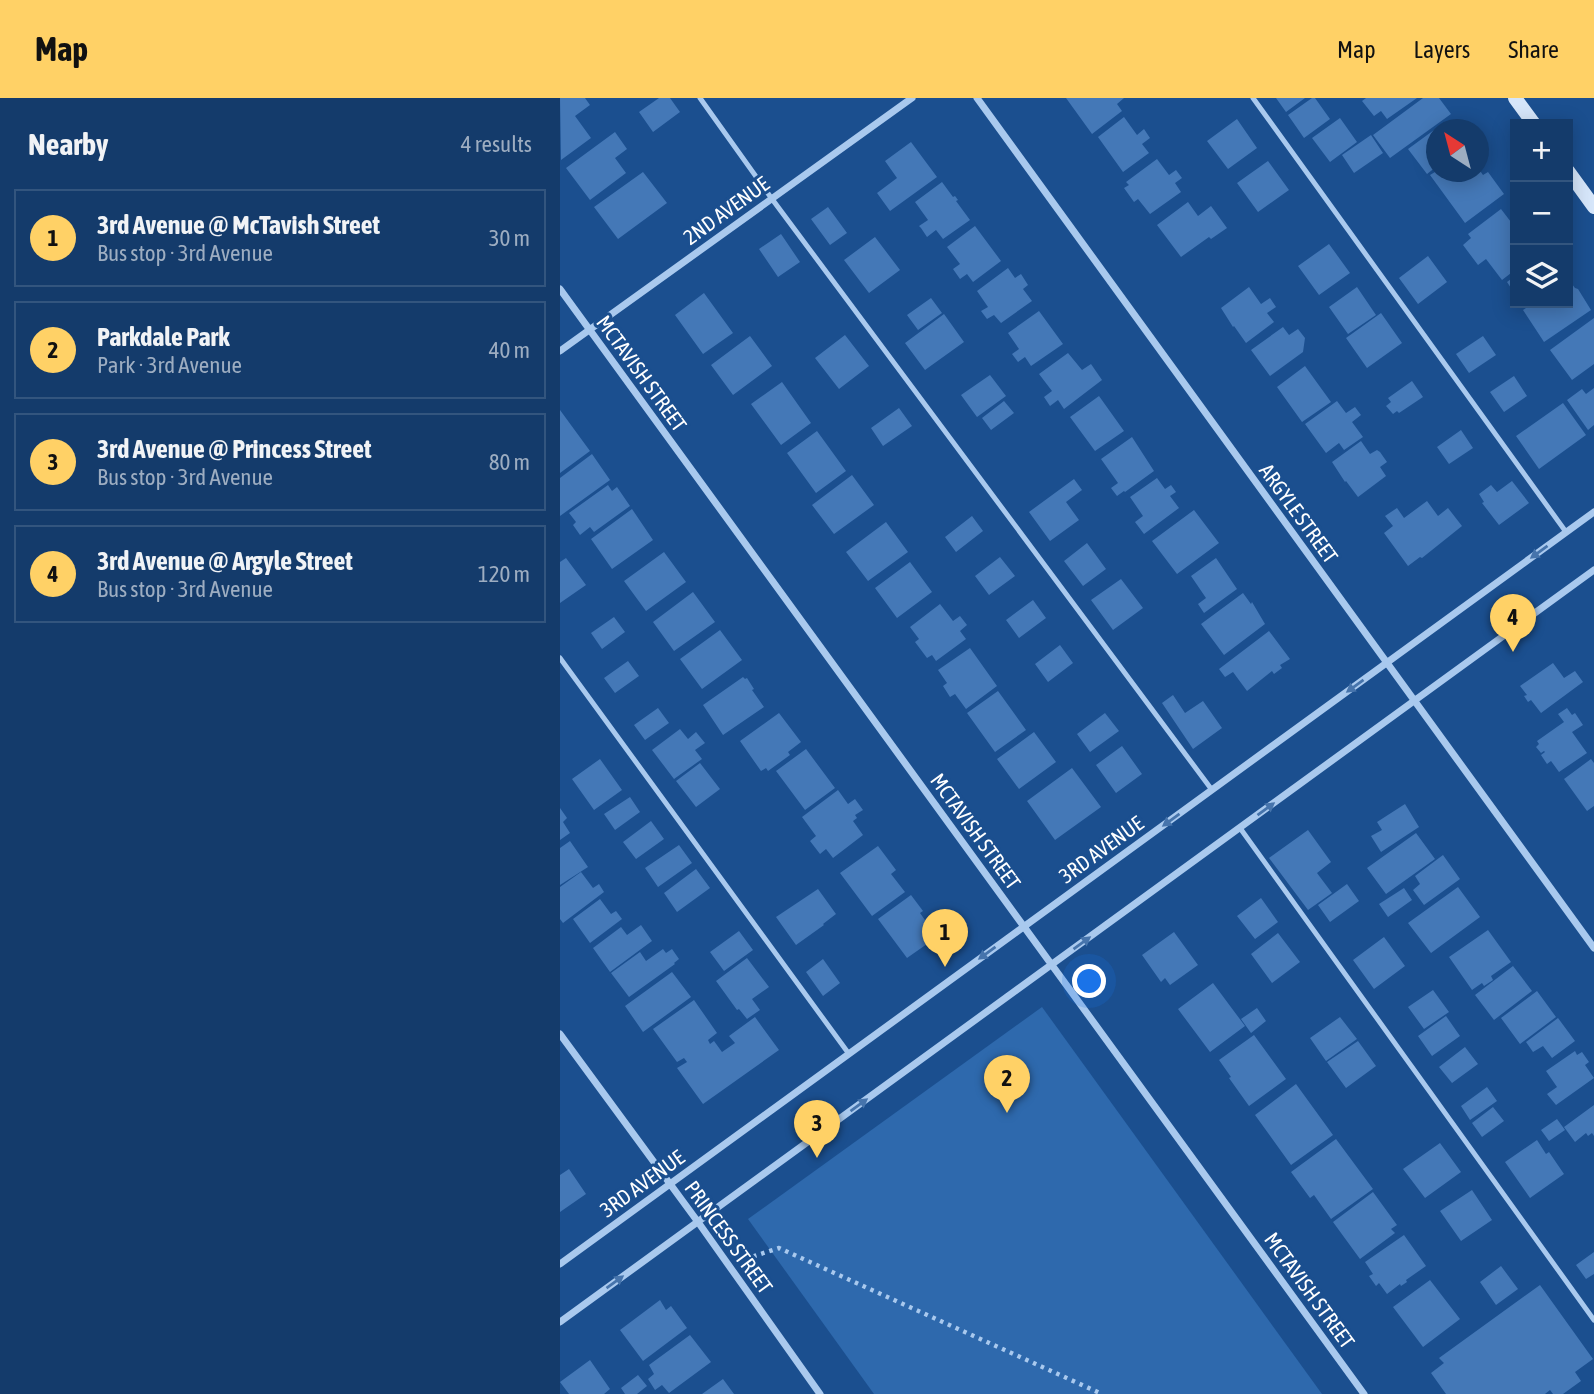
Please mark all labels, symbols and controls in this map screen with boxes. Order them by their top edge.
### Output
text: Map [35,30,88,68]
text: Map [1337,36,1376,63]
text: Layers [1414,36,1470,63]
text: Share [1508,36,1559,63]
north arrow [1426,119,1489,182]
map controls [1510,119,1573,308]
button: + [1510,119,1573,182]
text: Nearby [28,127,108,161]
text: 4 results [461,131,532,157]
street label: 2ND AVENUE [679,171,773,249]
button: − [1510,182,1573,245]
text: 3rd Avenue @ McTavish Street [97,210,380,240]
text: 1 [48,225,58,251]
text: 30 m [489,225,530,251]
text: Bus stop · 3rd Avenue [97,240,273,266]
button: layers [1510,245,1573,308]
street label: MCTAVISH STREET [592,311,692,435]
text: Parkdale Park [97,322,230,352]
text: 2 [48,337,58,363]
text: 40 m [489,337,530,363]
text: Park · 3rd Avenue [97,352,242,378]
text: 3rd Avenue @ Princess Street [97,434,372,464]
text: 3 [48,449,58,475]
text: 80 m [489,449,530,475]
street label: ARGYLE STREET [1255,459,1343,567]
text: Bus stop · 3rd Avenue [97,464,273,490]
one-way arrow [1530,545,1548,559]
text: 3rd Avenue @ Argyle Street [97,546,353,576]
text: 4 [48,561,58,587]
text: 120 m [478,561,530,587]
text: Bus stop · 3rd Avenue [97,576,273,602]
pin: 4 [1490,594,1536,652]
one-way arrow [1346,679,1364,693]
street label: MCTAVISH STREET [926,769,1026,893]
one-way arrow [1257,802,1275,816]
street label: 3RD AVENUE [1054,811,1148,887]
one-way arrow [1162,812,1180,826]
pin: 1 [922,909,968,967]
one-way arrow [1073,936,1091,950]
one-way arrow [978,946,996,960]
your location [1072,964,1106,998]
pin: 2 [984,1055,1030,1113]
one-way arrow [850,1098,868,1112]
pin: 3 [794,1100,840,1158]
street label: 3RD AVENUE [595,1145,689,1221]
street label: PRINCESS STREET [680,1176,778,1298]
street label: MCTAVISH STREET [1260,1228,1360,1352]
one-way arrow [606,1275,624,1289]

